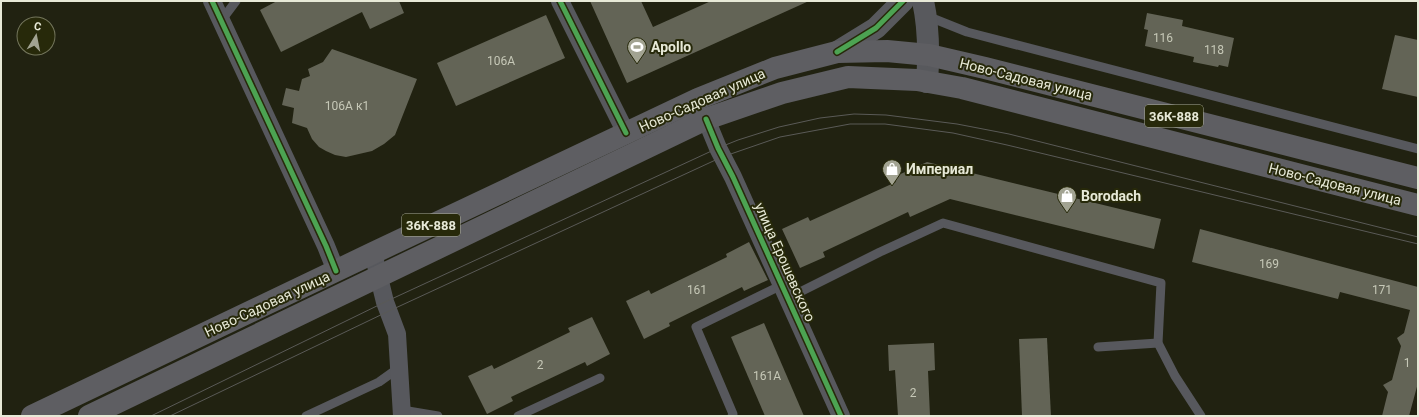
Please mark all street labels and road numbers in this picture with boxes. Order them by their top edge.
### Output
street label: Ново-Садовая улица [958,55,1094,103]
street label: Ново-Садовая улица [637,65,767,135]
road number: 36К-888 [1145,105,1203,127]
street label: Ново-Садовая улица [1267,160,1403,208]
street label: улица Ерошевского [751,200,819,324]
road number: 36К-888 [402,214,460,236]
street label: Ново-Садовая улица [202,268,332,340]

